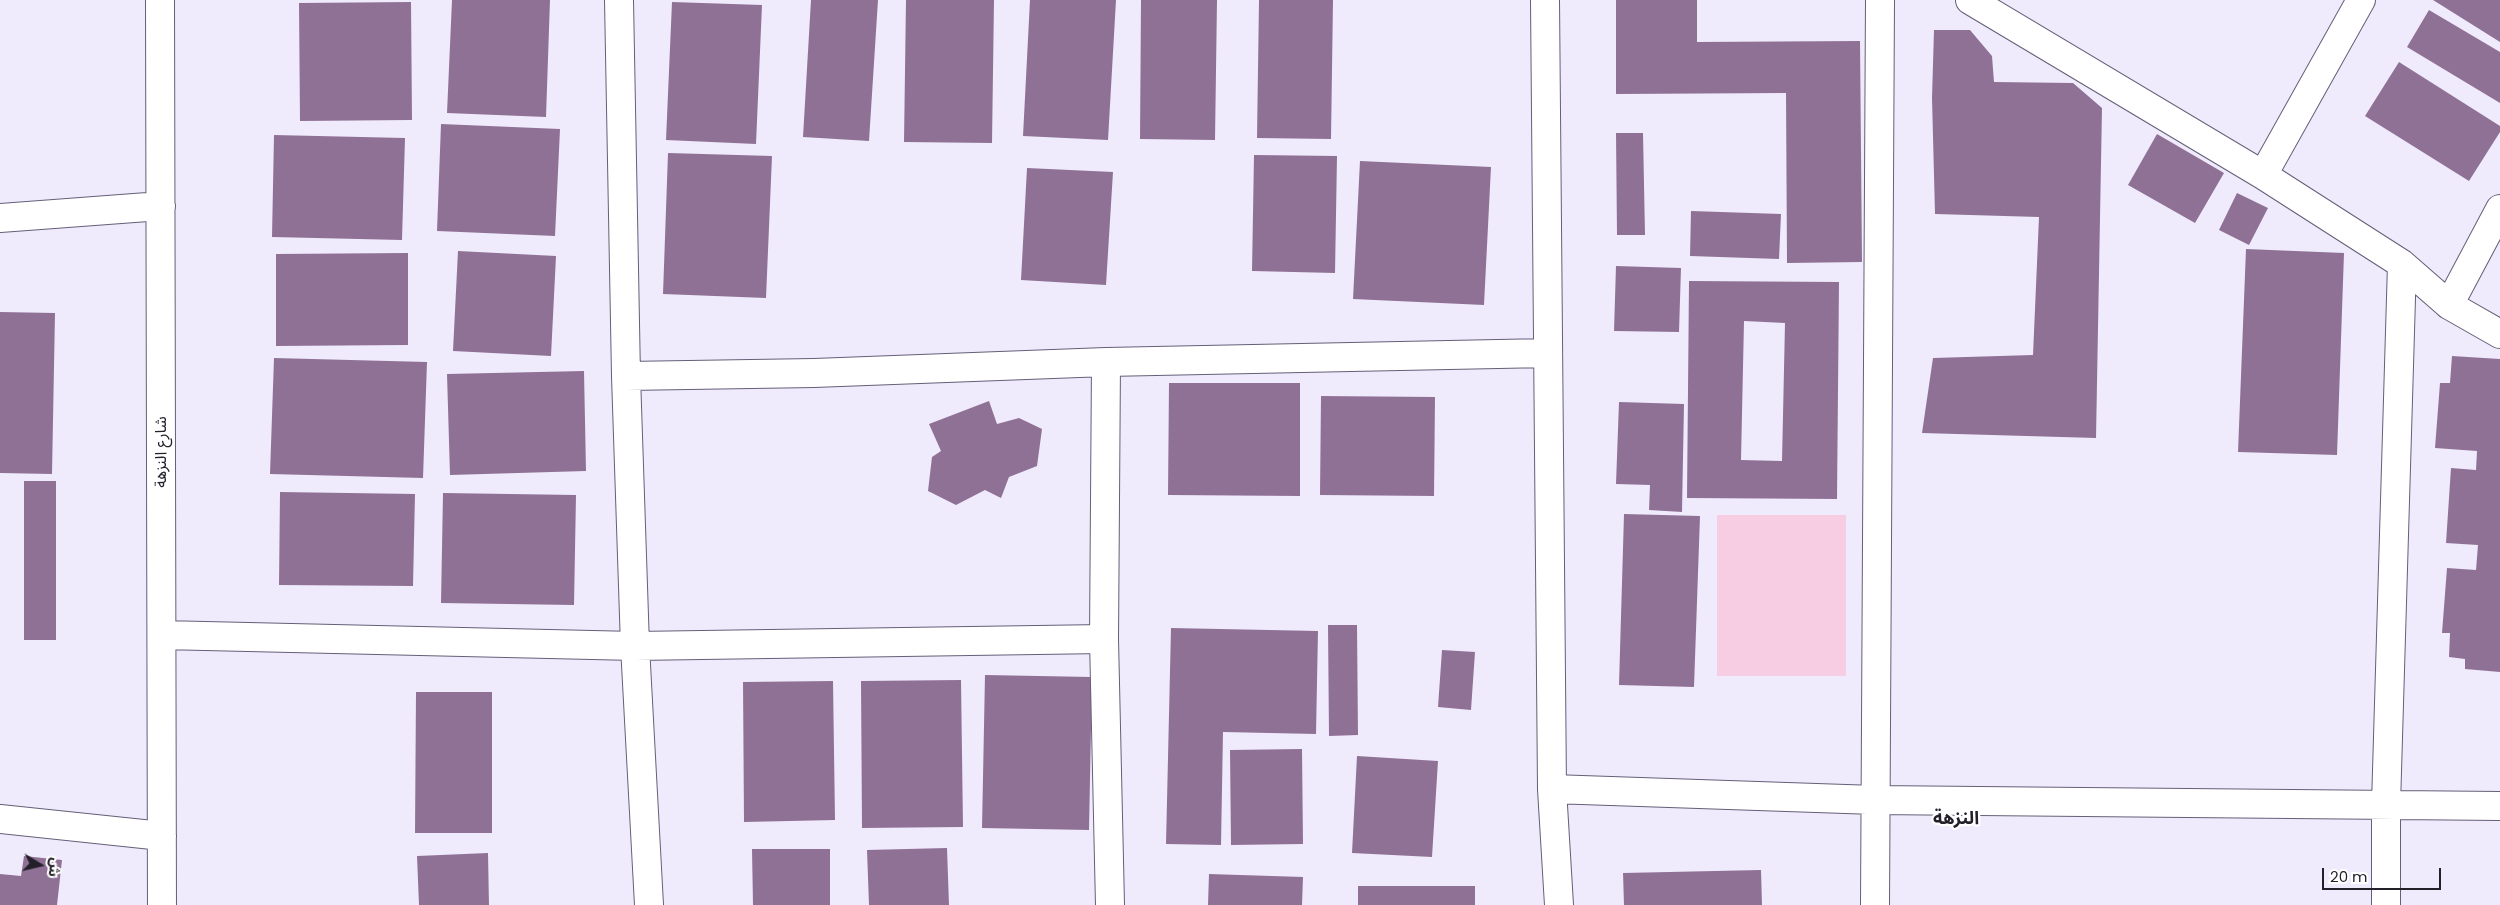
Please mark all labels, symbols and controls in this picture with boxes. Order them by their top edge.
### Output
street label: شارع النزهة [152,416,172,488]
district label: النزهة [1933,808,1979,830]
north arrow [15,840,65,890]
text: ش [43,856,66,878]
scale bar [2325,858,2444,890]
text: 20 m [2330,866,2368,887]

